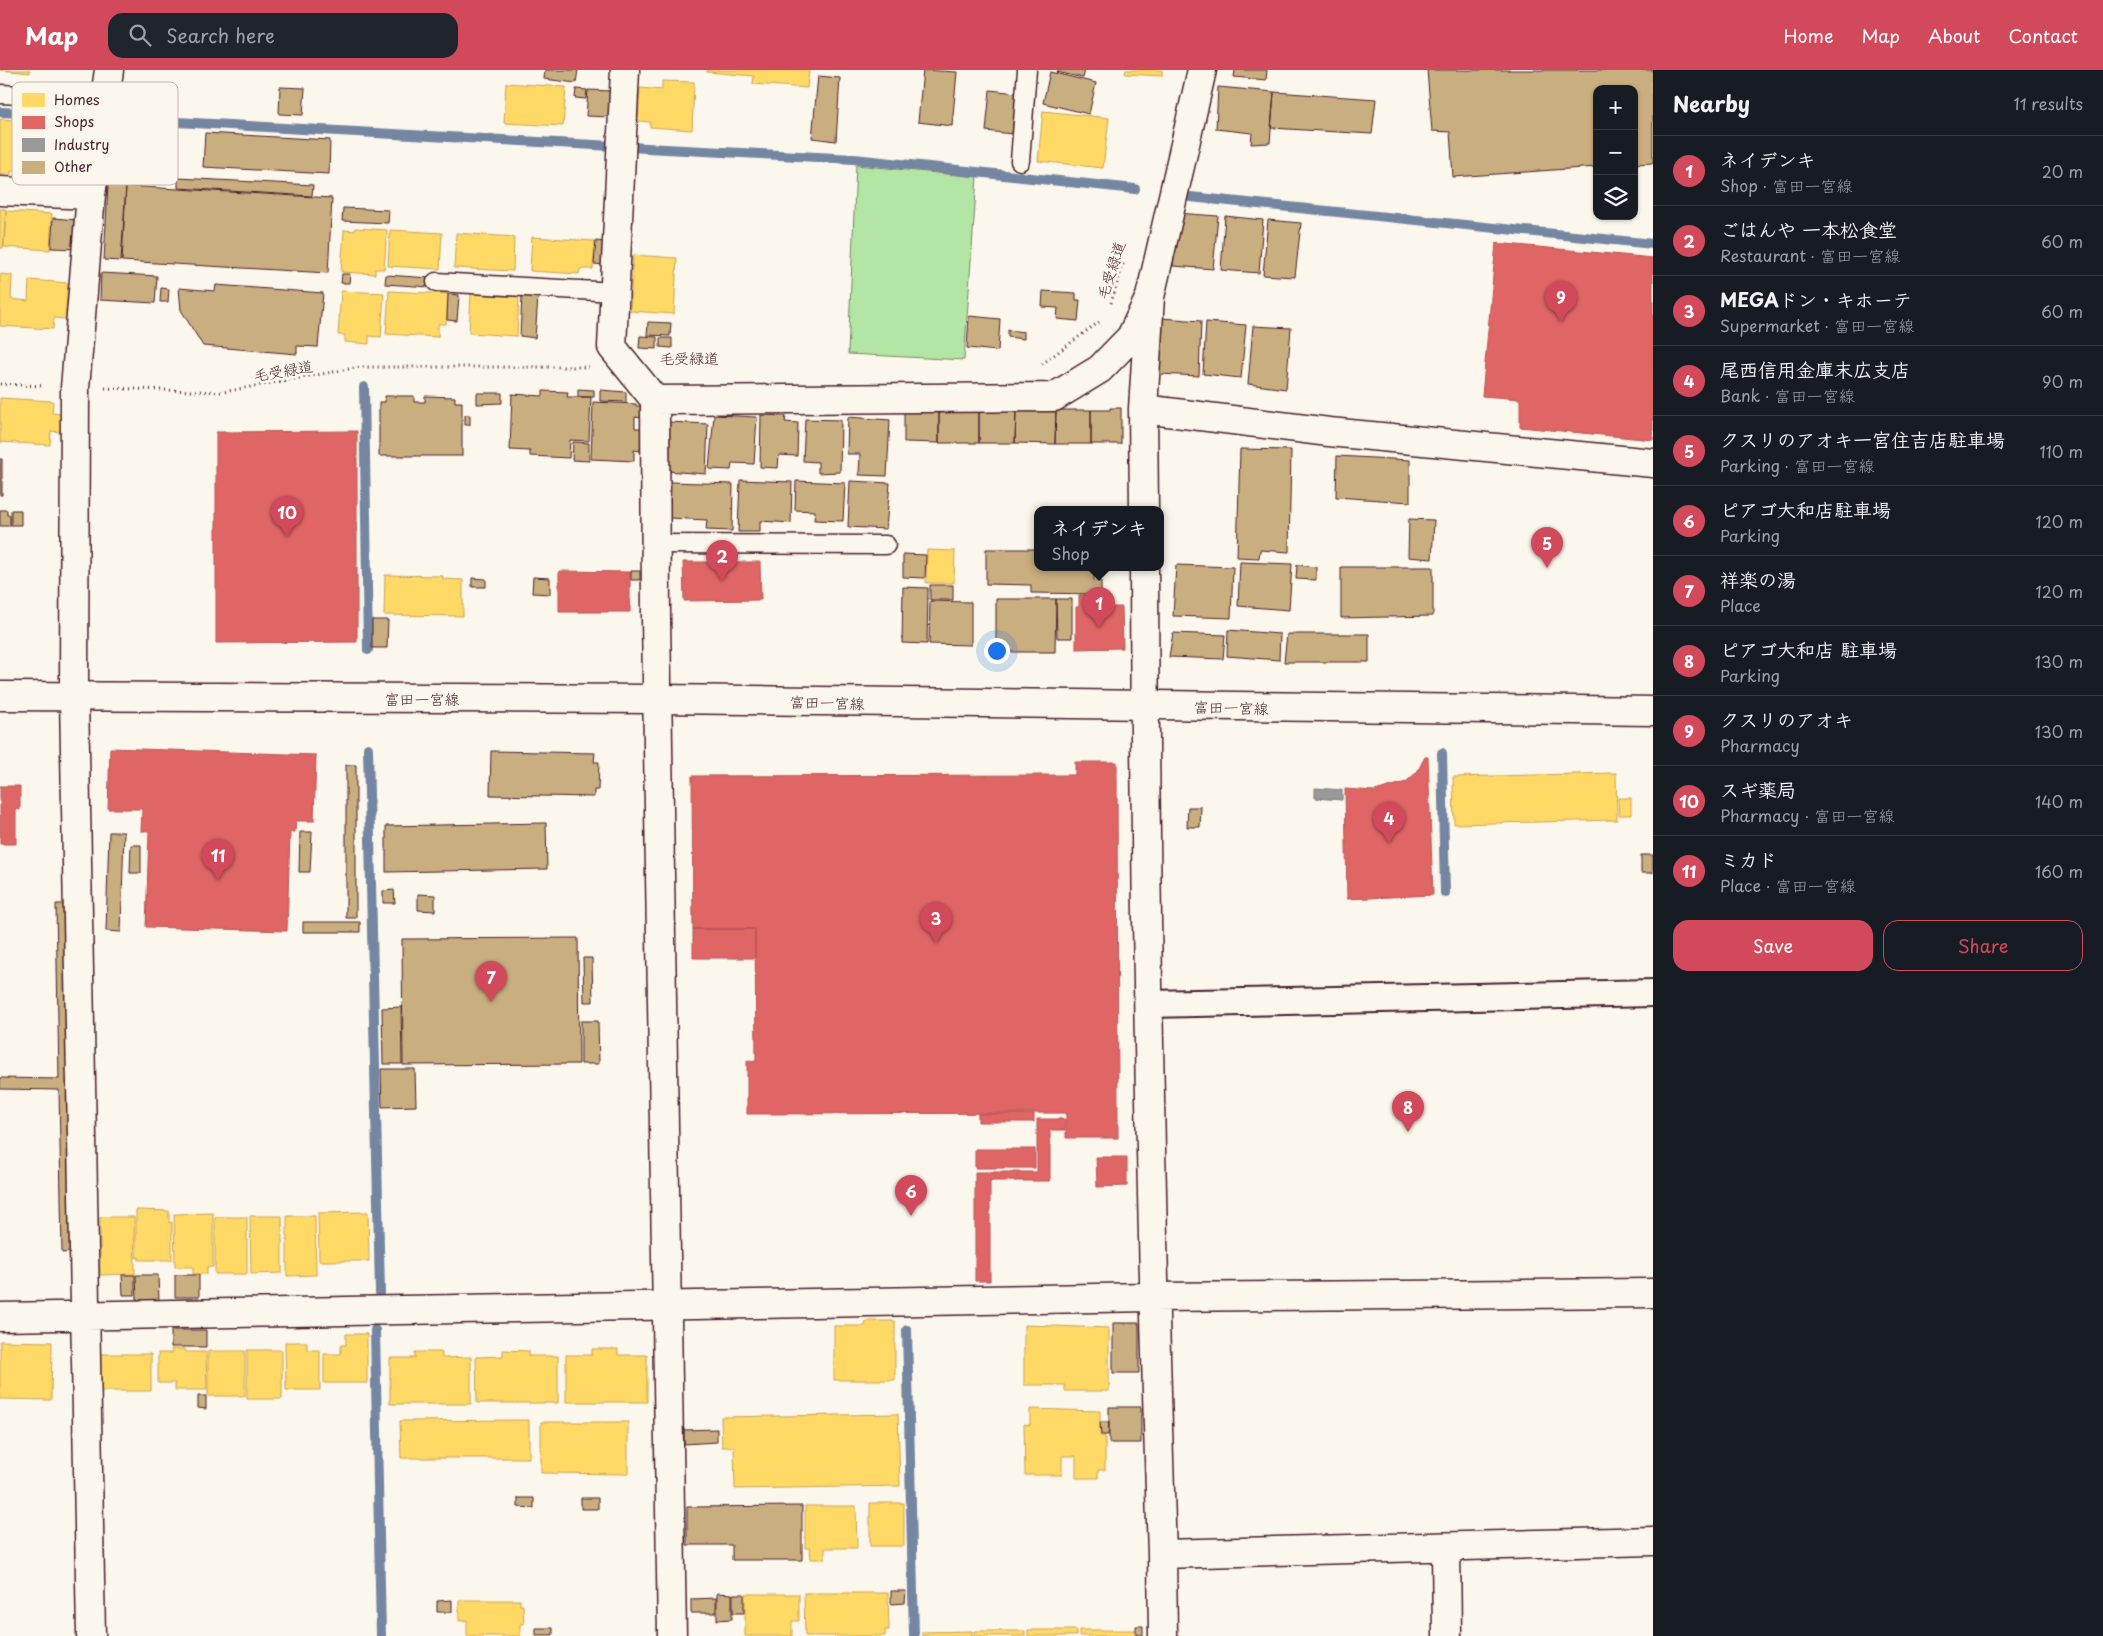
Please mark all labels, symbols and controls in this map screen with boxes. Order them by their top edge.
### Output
search box [108,13,458,58]
text: Map [25,17,78,53]
icon: search [126,21,154,49]
text: Search here [166,21,275,49]
text: Home [1783,22,1833,49]
text: Map [1861,22,1900,49]
text: About [1928,22,1980,49]
text: Contact [2008,22,2078,49]
legend [12,82,178,185]
map controls [1593,85,1638,220]
button: + [1593,85,1638,130]
text: Nearby [1673,87,1750,119]
text: Homes [54,89,100,110]
text: 11 results [2014,91,2083,115]
text: Shops [54,111,94,132]
button: − [1593,130,1638,175]
text: Industry [54,134,109,155]
text: ネイデンキ [1720,145,1815,173]
text: Other [54,156,93,177]
text: 1 [1685,159,1693,183]
text: 20 m [2042,159,2083,183]
text: Shop · 富田一宮線 [1720,173,1853,197]
button: layers [1593,175,1638,220]
text: ごはんや 一本松食堂 [1720,215,1897,243]
text: 2 [1683,229,1695,253]
text: 60 m [2041,229,2083,253]
street label: 毛受緑道 [1090,238,1130,302]
text: Restaurant · 富田一宮線 [1720,243,1900,267]
pin: 9 [1545,281,1577,322]
text: MEGAドン・キホーテ [1720,285,1912,313]
text: 3 [1684,299,1694,323]
text: 60 m [2041,299,2083,323]
text: Supermarket · 富田一宮線 [1720,313,1914,337]
street label: 毛受緑道 [659,346,719,369]
street label: 毛受緑道 [251,353,315,387]
text: 尾西信用金庫末広支店 [1720,355,1910,383]
text: 4 [1684,369,1694,393]
text: 90 m [2042,369,2083,393]
text: Bank · 富田一宮線 [1720,383,1855,407]
text: クスリのアオキ一宮住吉店駐車場 [1720,425,2005,453]
text: 5 [1684,439,1694,463]
text: 110 m [2040,439,2083,463]
text: Parking · 富田一宮線 [1720,453,1874,477]
text: ピアゴ大和店駐車場 [1720,495,1891,523]
pin: 10 [271,496,303,537]
popup [1034,506,1164,571]
text: 6 [1683,509,1695,533]
text: 120 m [2036,509,2083,533]
text: ネイデンキ [1051,513,1147,541]
text: Parking [1720,523,1780,547]
pin: 5 [1531,527,1563,568]
pin: 2 [706,540,738,581]
text: Shop [1051,541,1090,565]
text: 祥楽の湯 [1720,565,1796,593]
text: 7 [1684,579,1694,603]
text: 120 m [2036,579,2083,603]
pin: 1 [1083,587,1115,628]
text: Place [1720,593,1761,617]
text: ピアゴ大和店 駐車場 [1720,635,1897,663]
your location [984,638,1010,664]
text: 8 [1684,649,1694,673]
text: 130 m [2035,649,2083,673]
text: Parking [1720,663,1780,687]
street label: 富田一宮線 [384,687,460,710]
street label: 富田一宮線 [789,690,865,714]
street label: 富田一宮線 [1193,695,1269,719]
text: クスリのアオキ [1720,705,1853,733]
text: 9 [1684,719,1694,743]
text: 130 m [2035,719,2083,743]
text: Pharmacy [1720,733,1800,757]
text: スギ薬局 [1720,775,1796,803]
text: 10 [1679,789,1699,813]
text: 140 m [2035,789,2083,813]
pin: 4 [1373,802,1405,843]
text: Pharmacy · 富田一宮線 [1720,803,1894,827]
pin: 11 [202,839,234,880]
text: ミカド [1720,845,1777,873]
text: 11 [1682,859,1696,883]
text: 160 m [2035,859,2083,883]
text: Place · 富田一宮線 [1720,873,1856,897]
pin: 3 [920,902,952,943]
button: Save [1673,920,1873,971]
button: Share [1883,920,2083,971]
pin: 7 [475,961,507,1002]
pin: 8 [1392,1091,1424,1132]
pin: 6 [895,1175,927,1216]

